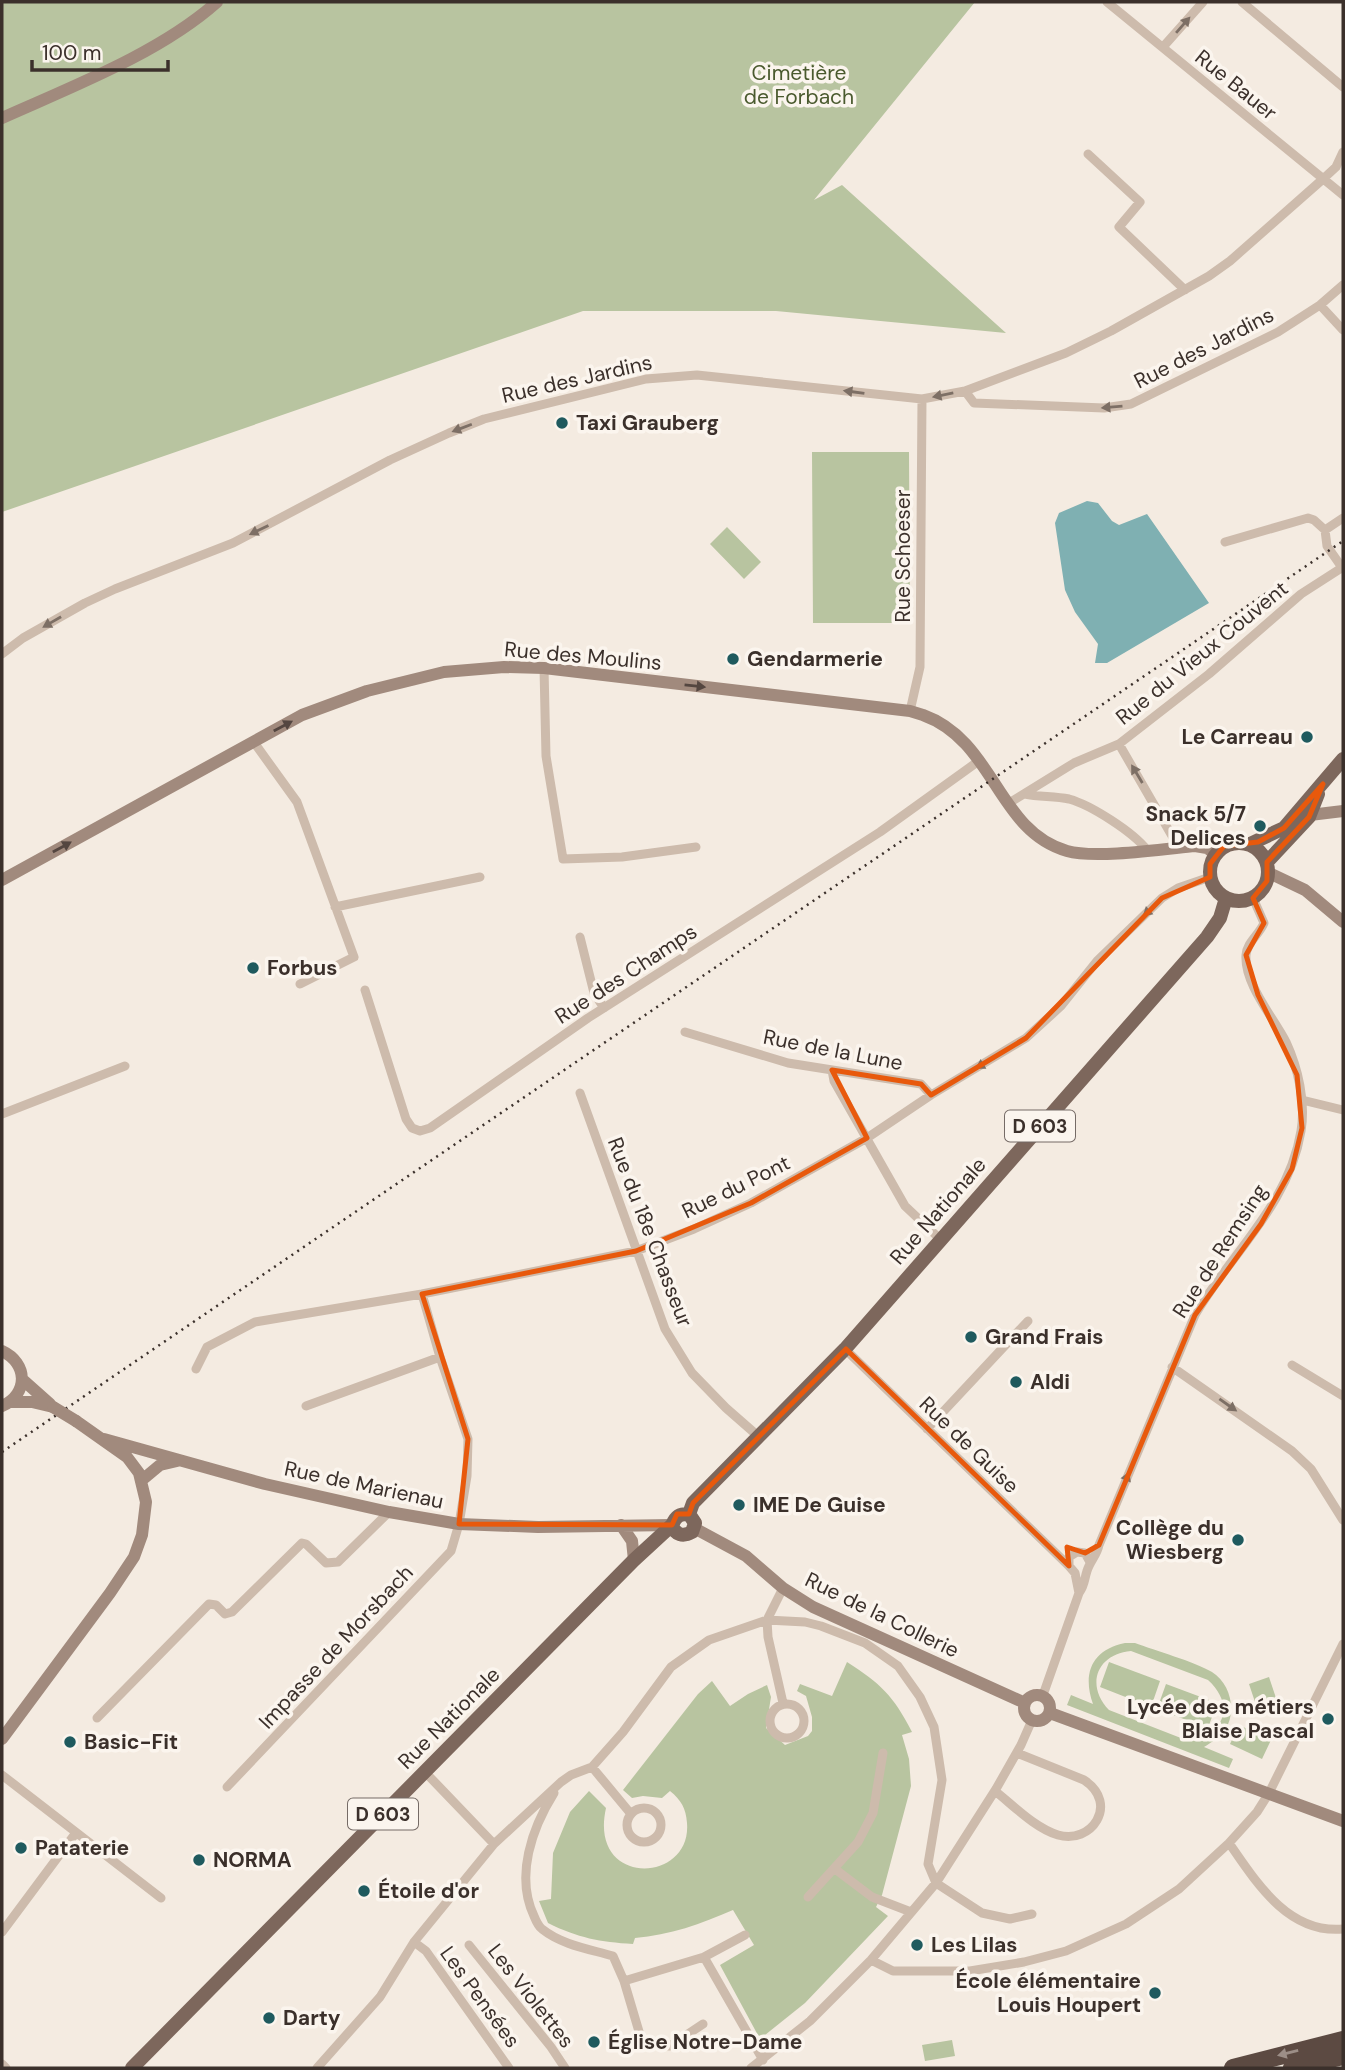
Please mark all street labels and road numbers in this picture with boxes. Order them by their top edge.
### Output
street label: Rue Bauer [1189,43,1283,127]
street label: Rue des Jardins [1129,301,1279,395]
street label: Rue des Jardins [499,348,655,410]
street label: Rue Schoeser [889,489,917,622]
street label: Rue du Vieux Couvent [1110,575,1294,731]
street label: Rue des Moulins [503,635,663,677]
street label: Rue des Champs [550,918,702,1030]
street label: Rue de la Lune [761,1023,905,1077]
road number: D 603 [1005,1110,1075,1142]
street label: Rue du 18e Chasseur [601,1133,699,1331]
street label: Rue du Pont [677,1149,795,1225]
street label: Rue Nationale [884,1151,992,1271]
street label: Rue de Remsing [1166,1178,1274,1323]
street label: Rue de Guise [913,1390,1025,1500]
street label: Rue de Marienau [282,1454,446,1516]
street label: Impasse de Morsbach [253,1559,419,1735]
street label: Rue de la Collerie [800,1566,964,1664]
street label: Rue Nationale [392,1661,506,1775]
road number: D 603 [348,1798,418,1830]
street label: Les Violettes [481,1938,581,2054]
street label: Les Pensées [434,1941,526,2053]

